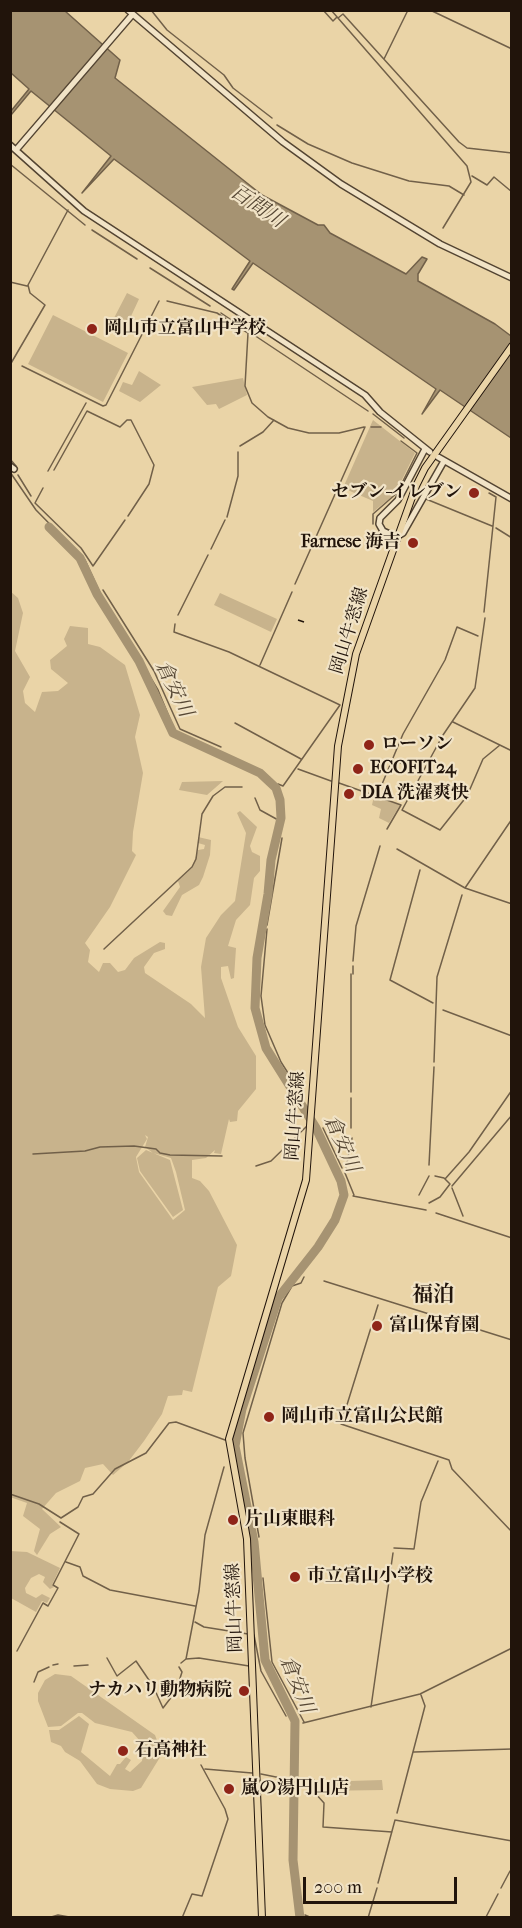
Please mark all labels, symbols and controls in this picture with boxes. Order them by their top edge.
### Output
water label: 百間川 [225,180,289,234]
place label: 岡山市立富山中学校 [104,318,266,340]
marker: 岡山市立富山中学校 [85,322,99,336]
place label: セブン-イレブン [331,482,462,504]
marker: セブン-イレブン [467,486,481,500]
place label: Farnese 海吉 [301,532,401,554]
marker: Farnese 海吉 [406,536,420,550]
street label: 岡山牛窓線 [327,585,373,677]
water label: 倉安川 [149,657,197,721]
place label: ローソン [381,734,453,756]
marker: ローソン [362,738,376,752]
place label: ECOFIT24 [370,758,456,780]
marker: ECOFIT24 [351,762,365,776]
place label: DIA 洗濯爽快 [361,783,469,805]
marker: DIA 洗濯爽快 [342,787,356,801]
street label: 岡山牛窓線 [282,1070,310,1162]
water label: 倉安川 [318,1112,364,1176]
district label: 福泊 [412,1283,454,1309]
place label: 富山保育園 [389,1315,479,1337]
marker: 富山保育園 [370,1319,384,1333]
place label: 岡山市立富山公民館 [281,1406,443,1428]
marker: 岡山市立富山公民館 [262,1410,276,1424]
place label: 片山東眼科 [245,1509,335,1531]
marker: 片山東眼科 [226,1513,240,1527]
street label: 岡山牛窓線 [223,1563,247,1653]
place label: 市立富山小学校 [307,1566,433,1588]
marker: 市立富山小学校 [288,1570,302,1584]
water label: 倉安川 [274,1653,318,1717]
place label: ナカハリ動物病院 [88,1680,232,1702]
marker: ナカハリ動物病院 [237,1684,251,1698]
place label: 石高神社 [135,1740,207,1762]
marker: 石高神社 [116,1744,130,1758]
place label: 嵐の湯円山店 [241,1778,349,1800]
marker: 嵐の湯円山店 [222,1782,236,1796]
scale bar [306,1865,460,1903]
text: 200 m [314,1877,362,1898]

